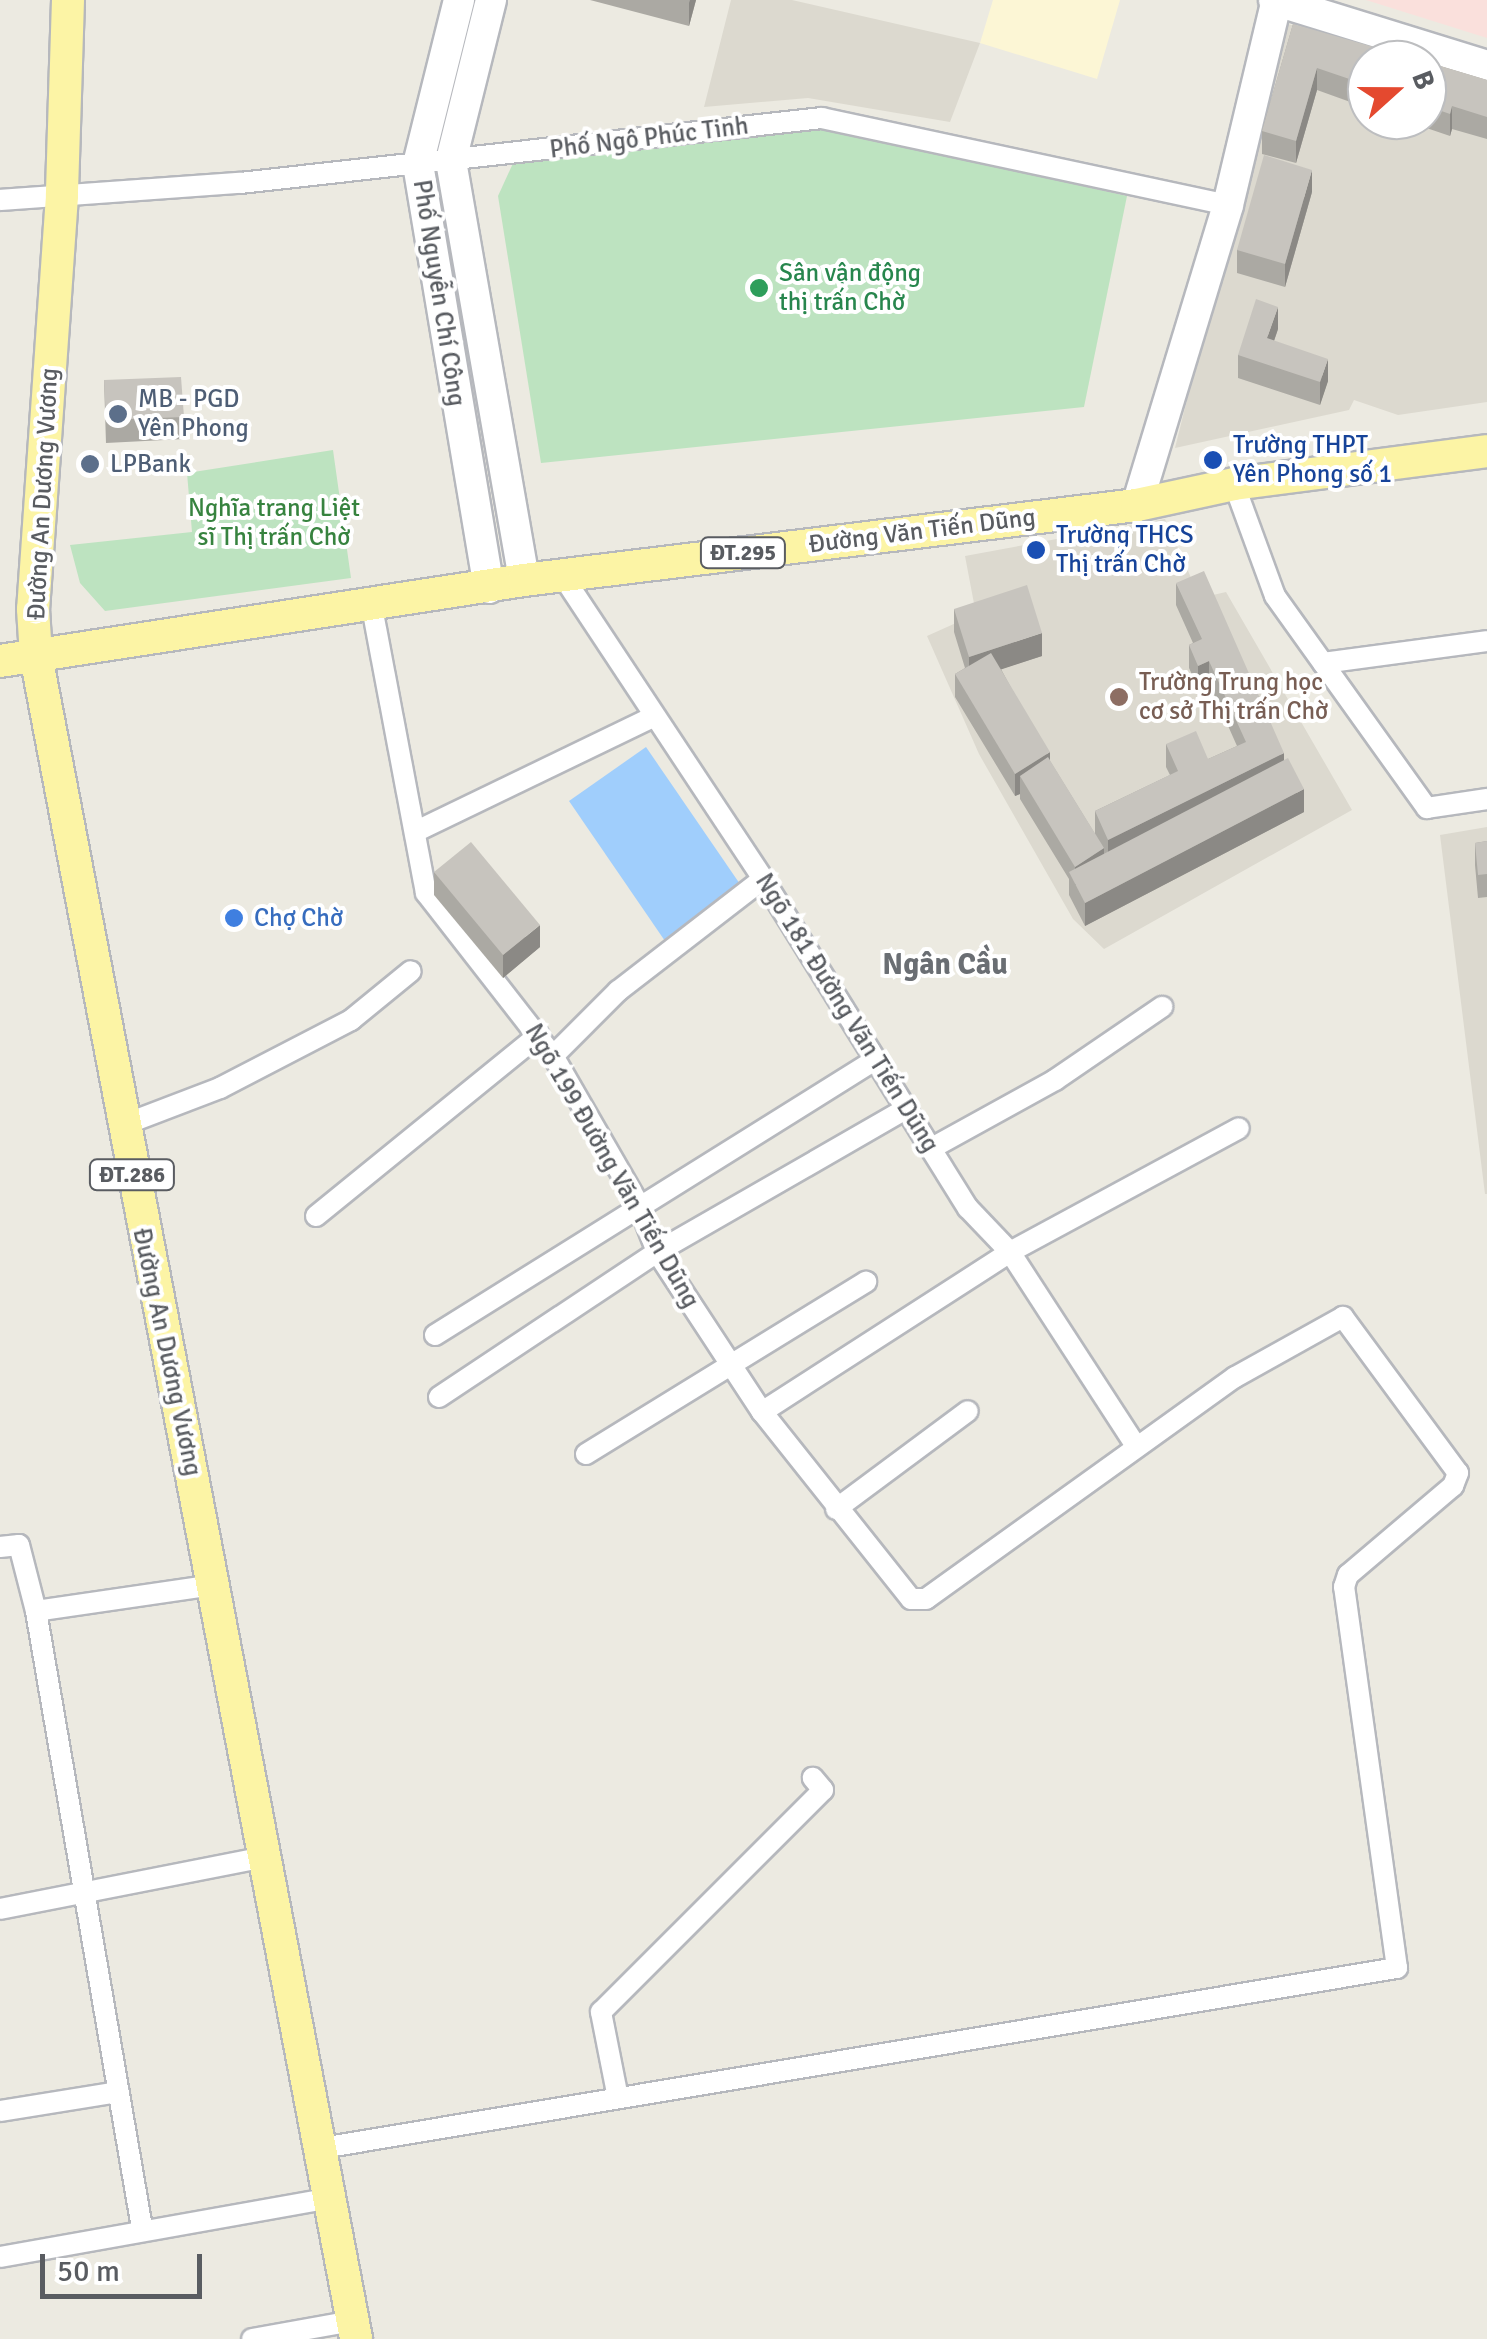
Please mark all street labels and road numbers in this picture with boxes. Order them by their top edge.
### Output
street label: Phố Ngô Phúc Tinh [548,111,750,165]
street label: Phố Nguyễn Chí Công [406,178,472,408]
street label: Đường An Dương Vương [21,367,65,621]
street label: Đường Văn Tiến Dũng [807,502,1037,560]
road number: ĐT.295 [698,536,788,570]
street label: Ngõ 181 Đường Văn Tiến Dũng [749,868,945,1158]
street label: Ngõ 199 Đường Văn Tiến Dũng [518,1019,706,1313]
road number: ĐT.286 [87,1158,177,1192]
street label: Đường An Dương Vương [126,1225,208,1479]

